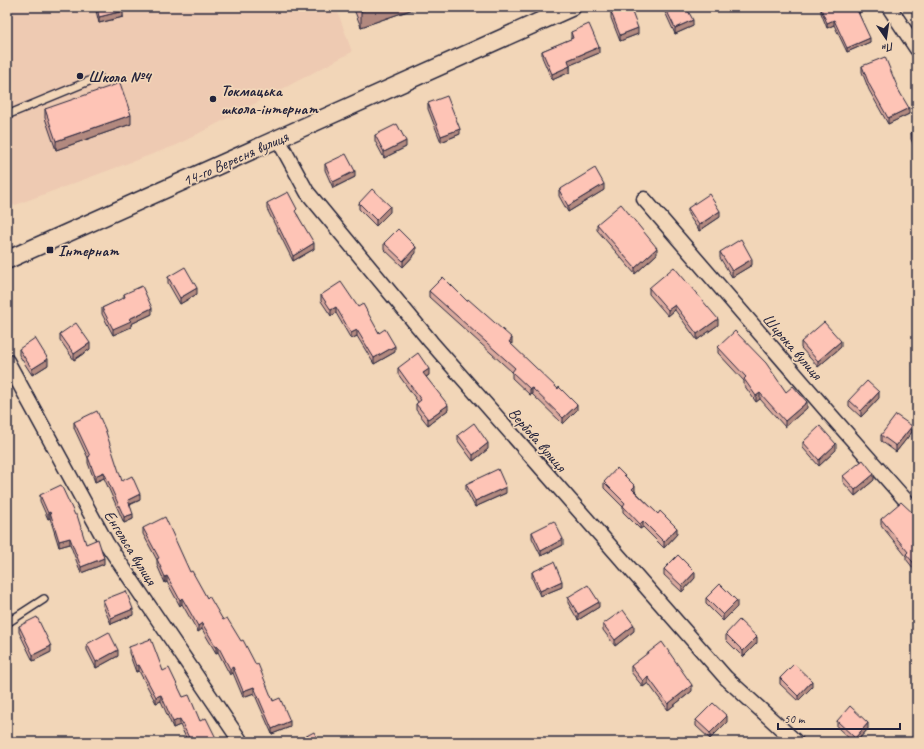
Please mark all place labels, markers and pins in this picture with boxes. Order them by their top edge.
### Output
place label: Школа №4 [88,67,152,87]
marker: Школа №4 [75,71,85,81]
place label: Токмацька школа-інтернат [221,81,319,119]
marker: Токмацька школа-інтернат [208,94,218,104]
place label: Інтернат [58,241,120,261]
marker: Інтернат [45,245,55,255]

